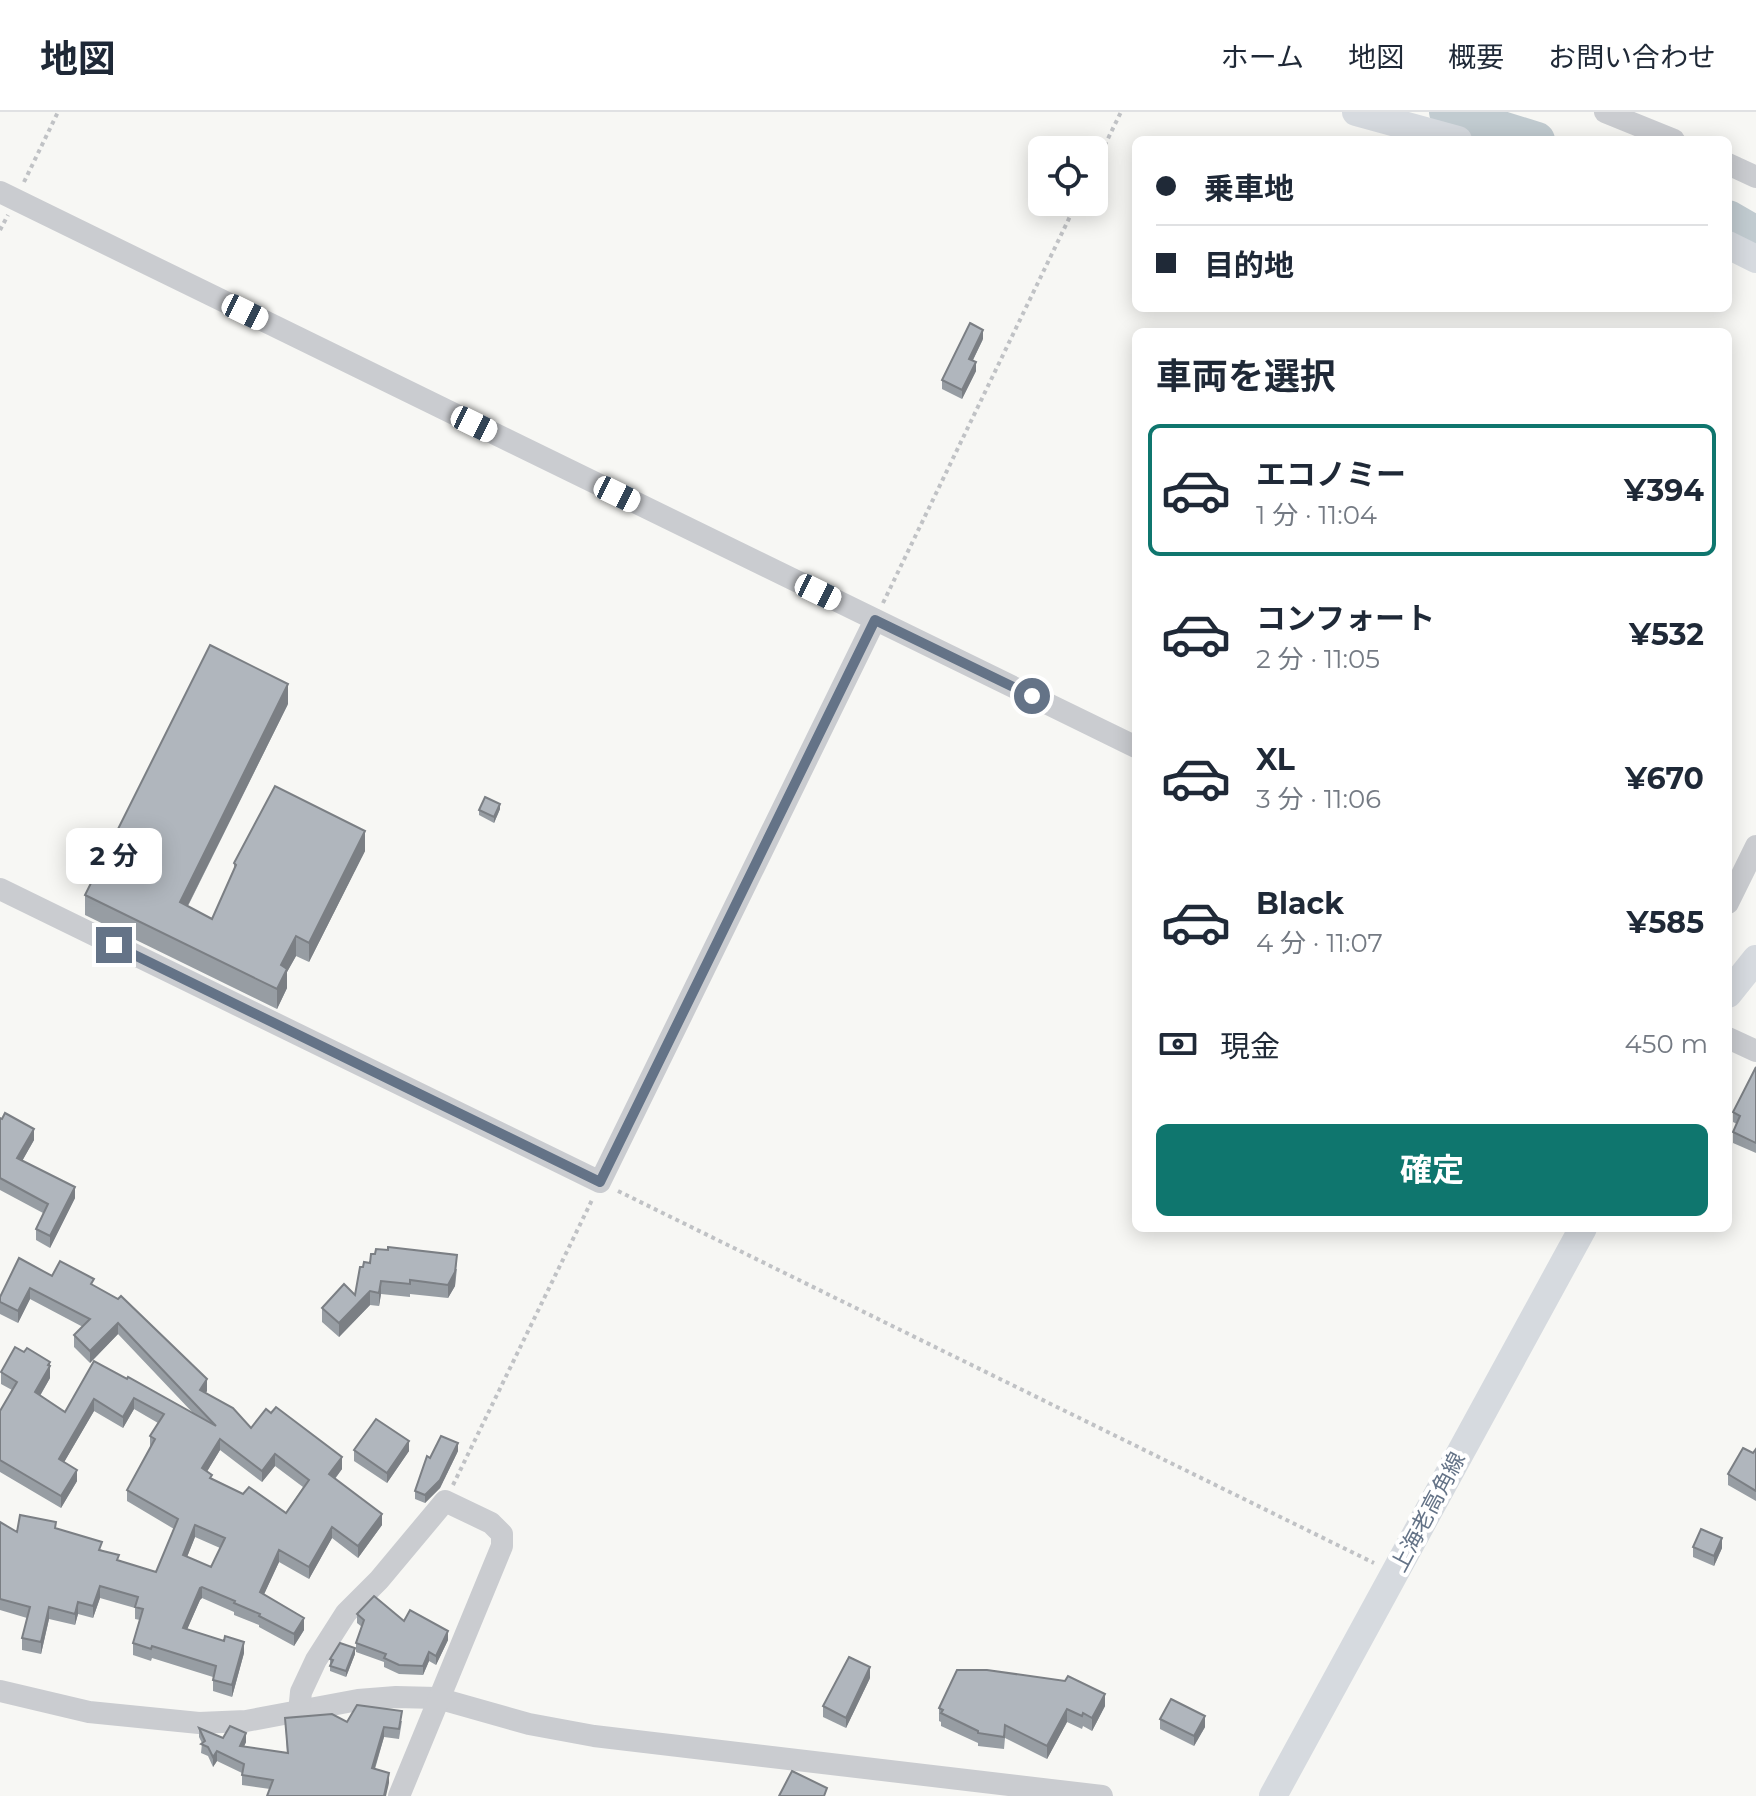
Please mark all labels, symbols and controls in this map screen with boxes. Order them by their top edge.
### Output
text: 地図 [40,35,116,82]
text: ホーム [1221,40,1304,74]
text: 地図 [1348,40,1404,74]
text: 概要 [1448,40,1504,74]
text: お問い合わせ [1548,40,1716,74]
map controls [1028,136,1108,216]
button: locate [1028,136,1108,216]
text: 乗車地 [1204,170,1294,207]
text: 目的地 [1204,247,1294,284]
car [218,291,272,333]
text: 車両を選択 [1156,354,1336,398]
car [447,403,501,445]
icon: car [1160,454,1232,526]
text: エコノミー [1256,456,1406,493]
text: ¥394 [1624,472,1704,509]
car [590,473,644,515]
text: 1 分 · 11:04 [1256,499,1377,531]
car [791,571,845,613]
icon: car [1160,598,1232,670]
text: コンフォート [1256,600,1435,637]
text: ¥532 [1629,616,1704,653]
text: 2 分 · 11:05 [1256,643,1380,675]
route start [1014,678,1050,714]
text: XL [1256,741,1295,778]
icon: car [1160,742,1232,814]
text: ¥670 [1625,760,1704,797]
text: 3 分 · 11:06 [1256,783,1381,815]
callout: 2 分 [66,829,162,885]
text: 2 分 [90,840,138,872]
text: Black [1256,885,1344,922]
icon: car [1160,886,1232,958]
text: ¥585 [1626,904,1704,941]
route end [96,927,132,963]
text: 4 分 · 11:07 [1256,927,1383,959]
icon: cash [1156,1022,1200,1066]
text: 現金 [1220,1028,1280,1065]
text: 450 m [1625,1028,1708,1060]
button: 確定 [1156,1124,1708,1216]
street label: 上海老高角線 [1385,1447,1471,1577]

